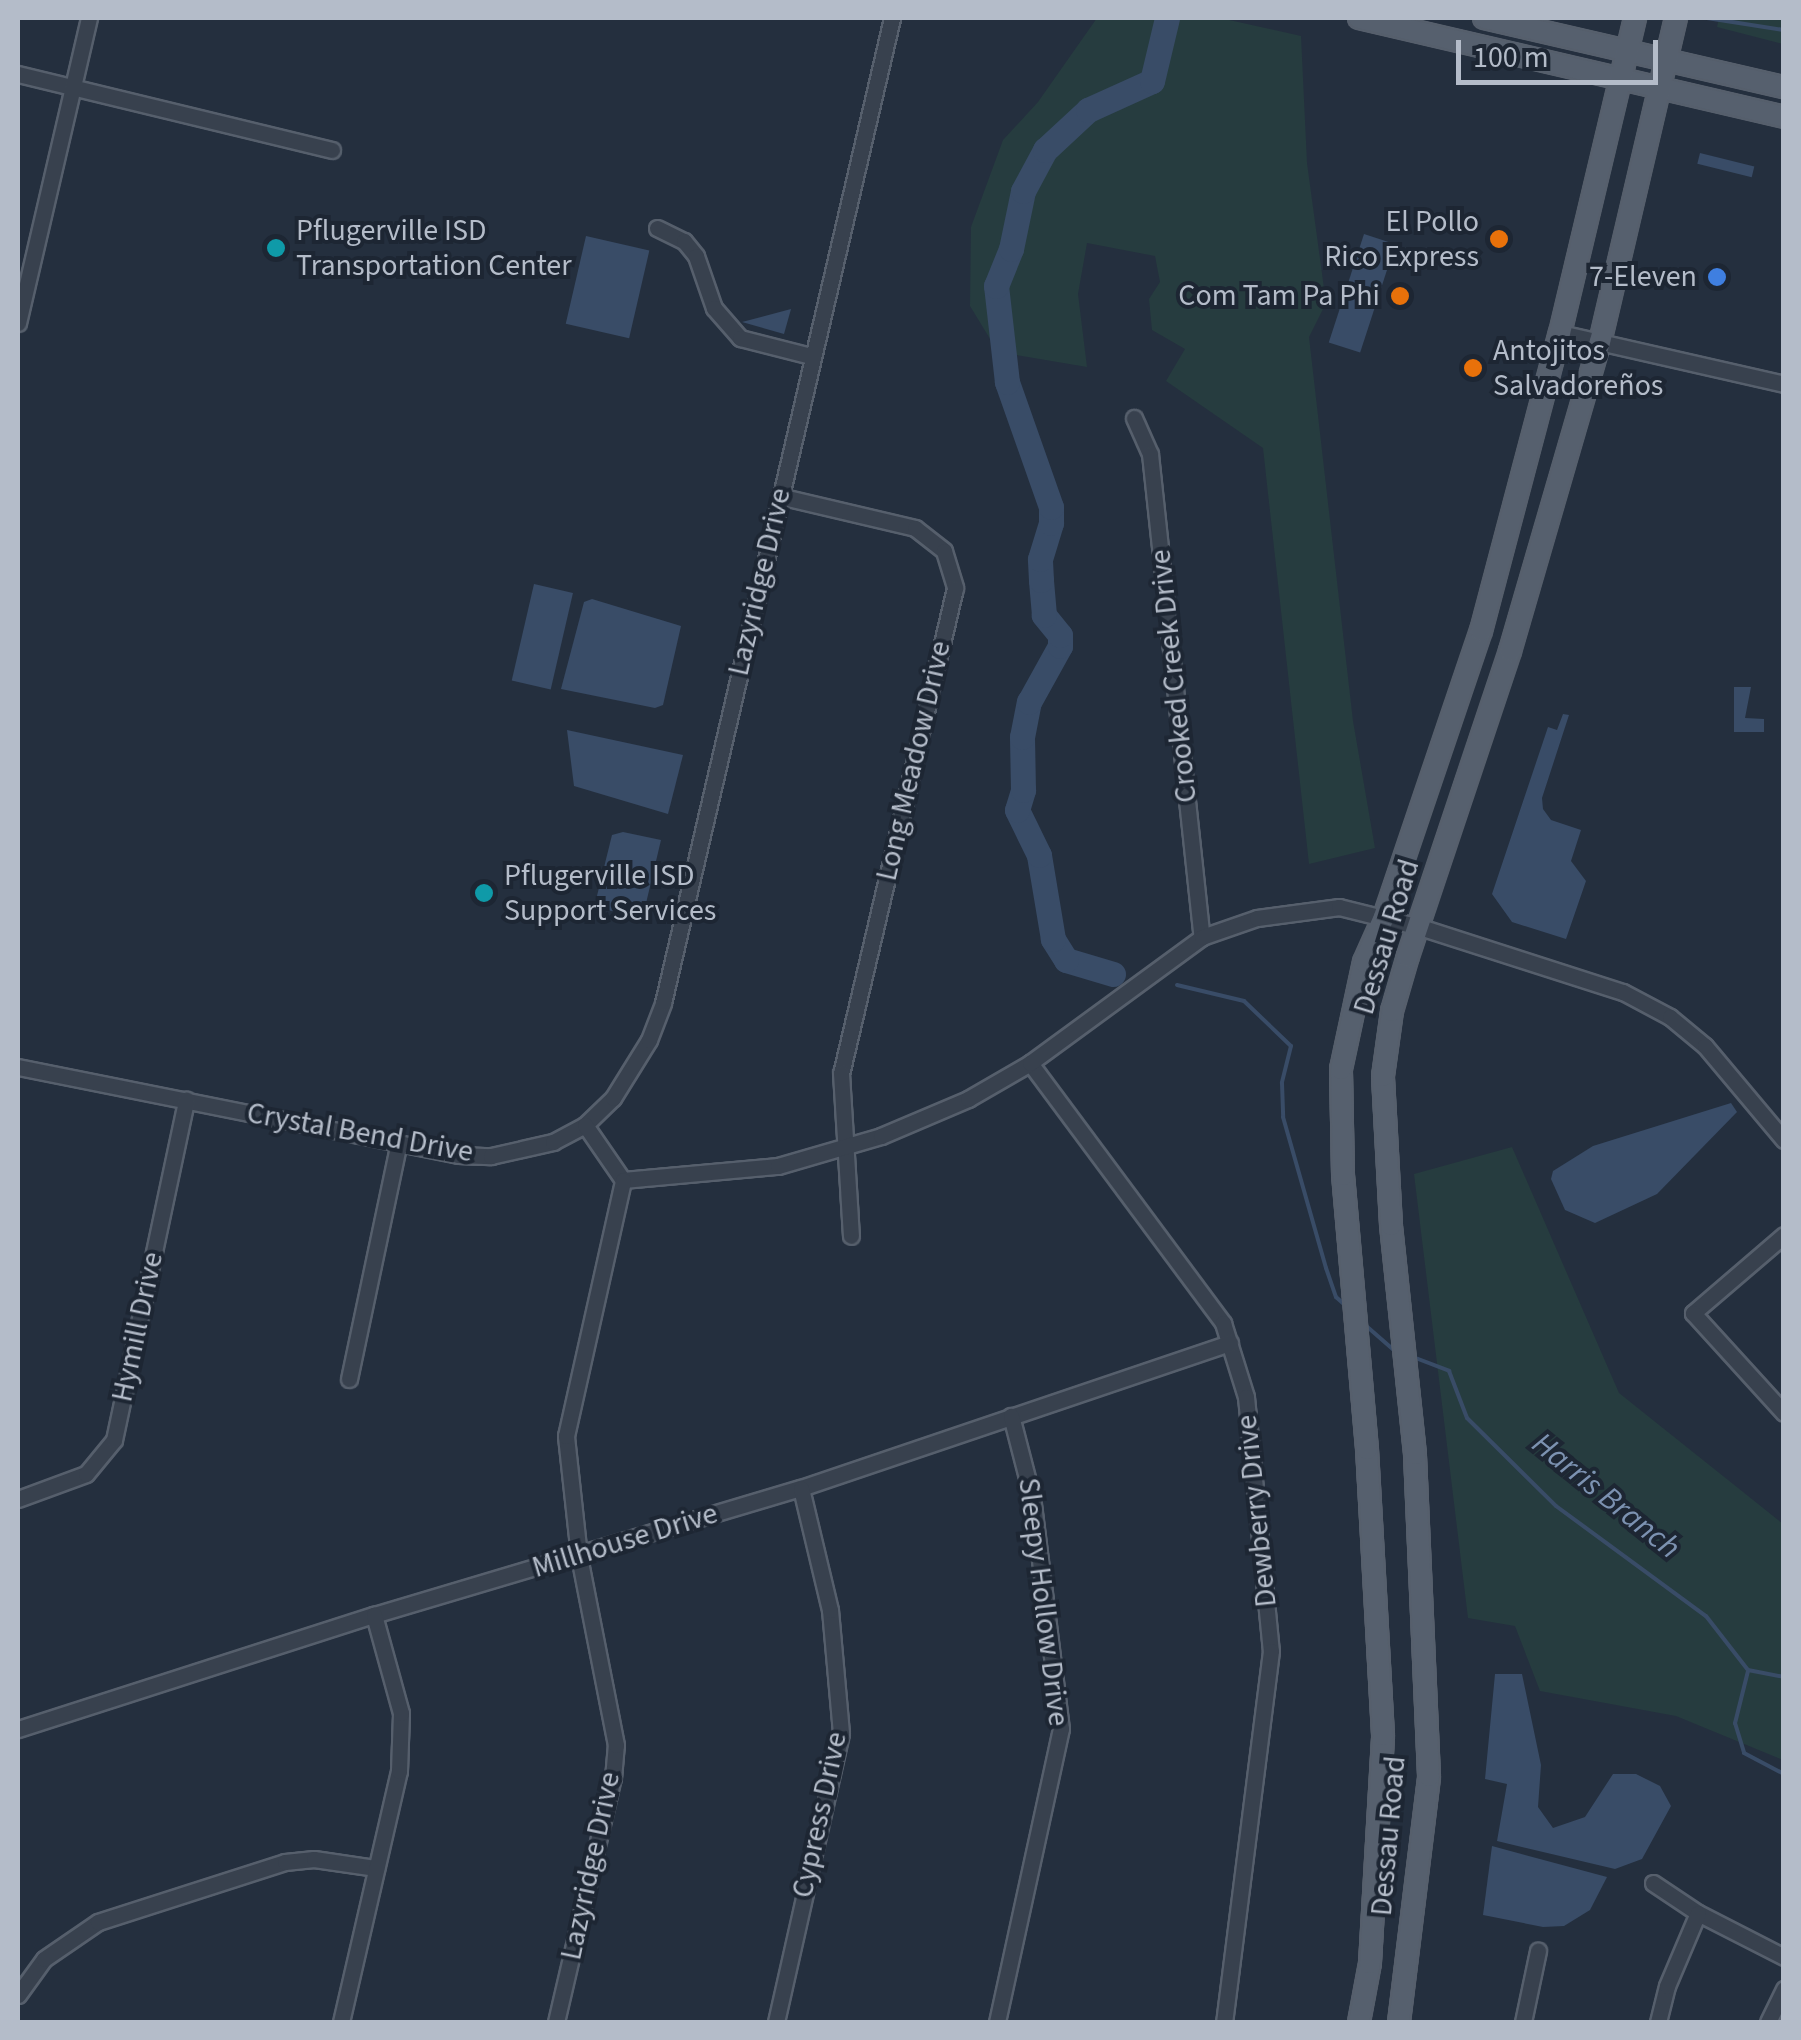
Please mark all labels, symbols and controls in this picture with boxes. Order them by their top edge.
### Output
scale bar [1461,20,1664,82]
text: 100 m [1473,36,1549,79]
place label: El Pollo Rico Express [1324,204,1479,274]
place label: Pflugerville ISD Transportation Center [296,213,572,284]
marker: El Pollo Rico Express [1488,228,1510,250]
marker: Pflugerville ISD Transportation Center [265,237,287,259]
place label: 7-Eleven [1589,259,1697,295]
marker: 7-Eleven [1706,266,1728,288]
place label: Com Tam Pa Phi [1178,278,1380,314]
marker: Com Tam Pa Phi [1389,285,1411,307]
place label: Antojitos Salvadoreños [1493,333,1663,404]
marker: Antojitos Salvadoreños [1462,357,1484,379]
street label: Lazyridge Drive [721,485,799,679]
street label: Crooked Creek Drive [1143,548,1205,804]
street label: Long Meadow Drive [869,638,959,884]
street label: Dessau Road [1346,855,1428,1019]
place label: Pflugerville ISD Support Services [504,858,716,928]
marker: Pflugerville ISD Support Services [473,882,495,904]
street label: Crystal Bend Drive [244,1095,476,1171]
street label: Hymill Drive [105,1249,171,1405]
street label: Dewberry Drive [1229,1413,1285,1609]
water label: Harris Branch [1524,1425,1688,1567]
street label: Sleepy Hollow Drive [1010,1476,1076,1728]
street label: Millhouse Drive [528,1496,722,1586]
street label: Cypress Drive [785,1729,855,1901]
street label: Dessau Road [1364,1755,1414,1917]
street label: Lazyridge Drive [553,1769,629,1963]

